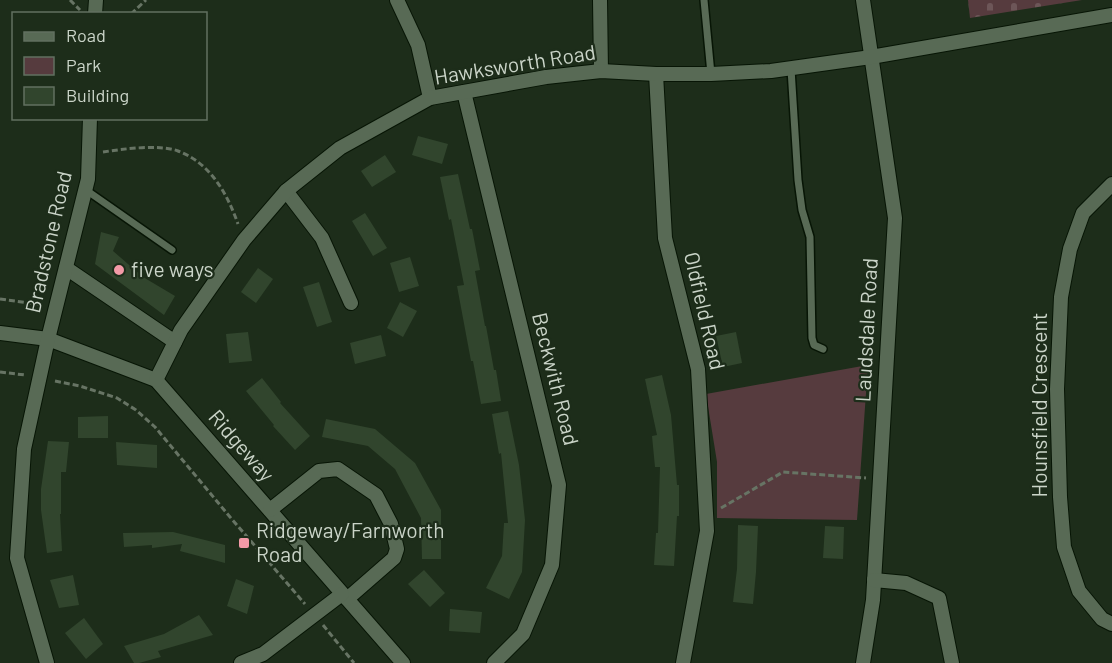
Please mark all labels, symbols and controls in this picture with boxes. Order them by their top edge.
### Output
legend [12,12,207,120]
text: Road [66,24,106,46]
street label: Hawksworth Road [432,38,597,89]
text: Park [66,54,101,76]
text: Building [66,84,129,106]
street label: Bradstone Road [19,168,76,315]
street label: Oldfield Road [680,249,731,372]
place label: five ways [131,256,214,281]
street label: Laudsdale Road [849,257,882,403]
marker: five ways [112,263,126,277]
street label: Beckwith Road [528,310,585,448]
street label: Hounsfield Crescent [1026,313,1051,497]
street label: Ridgeway [204,404,280,486]
place label: Ridgeway/Farnworth Road [256,517,445,566]
marker: Ridgeway/Farnworth Road [237,536,251,550]

